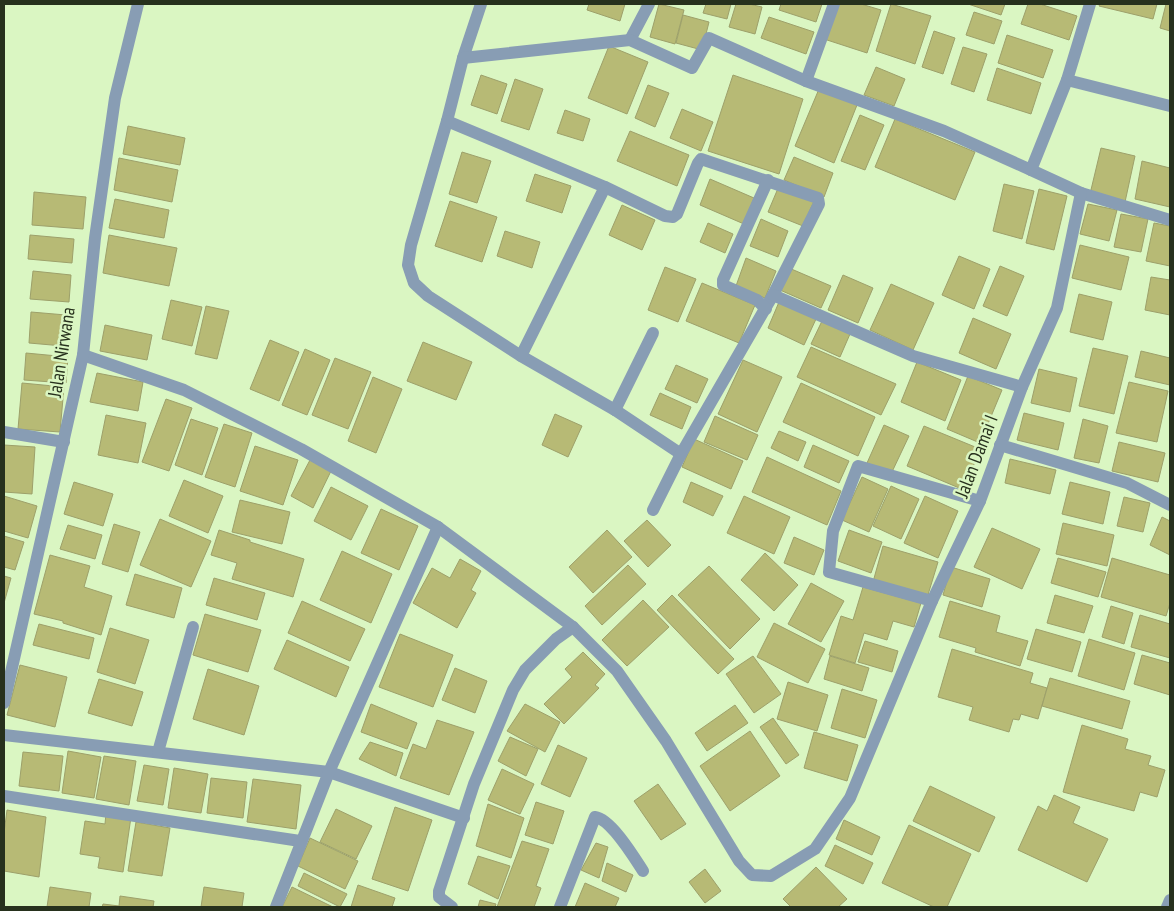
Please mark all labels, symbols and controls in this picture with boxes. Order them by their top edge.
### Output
street label: Jalan Nirwana [42,305,80,400]
street label: Jalan Damai I [949,411,1003,502]

